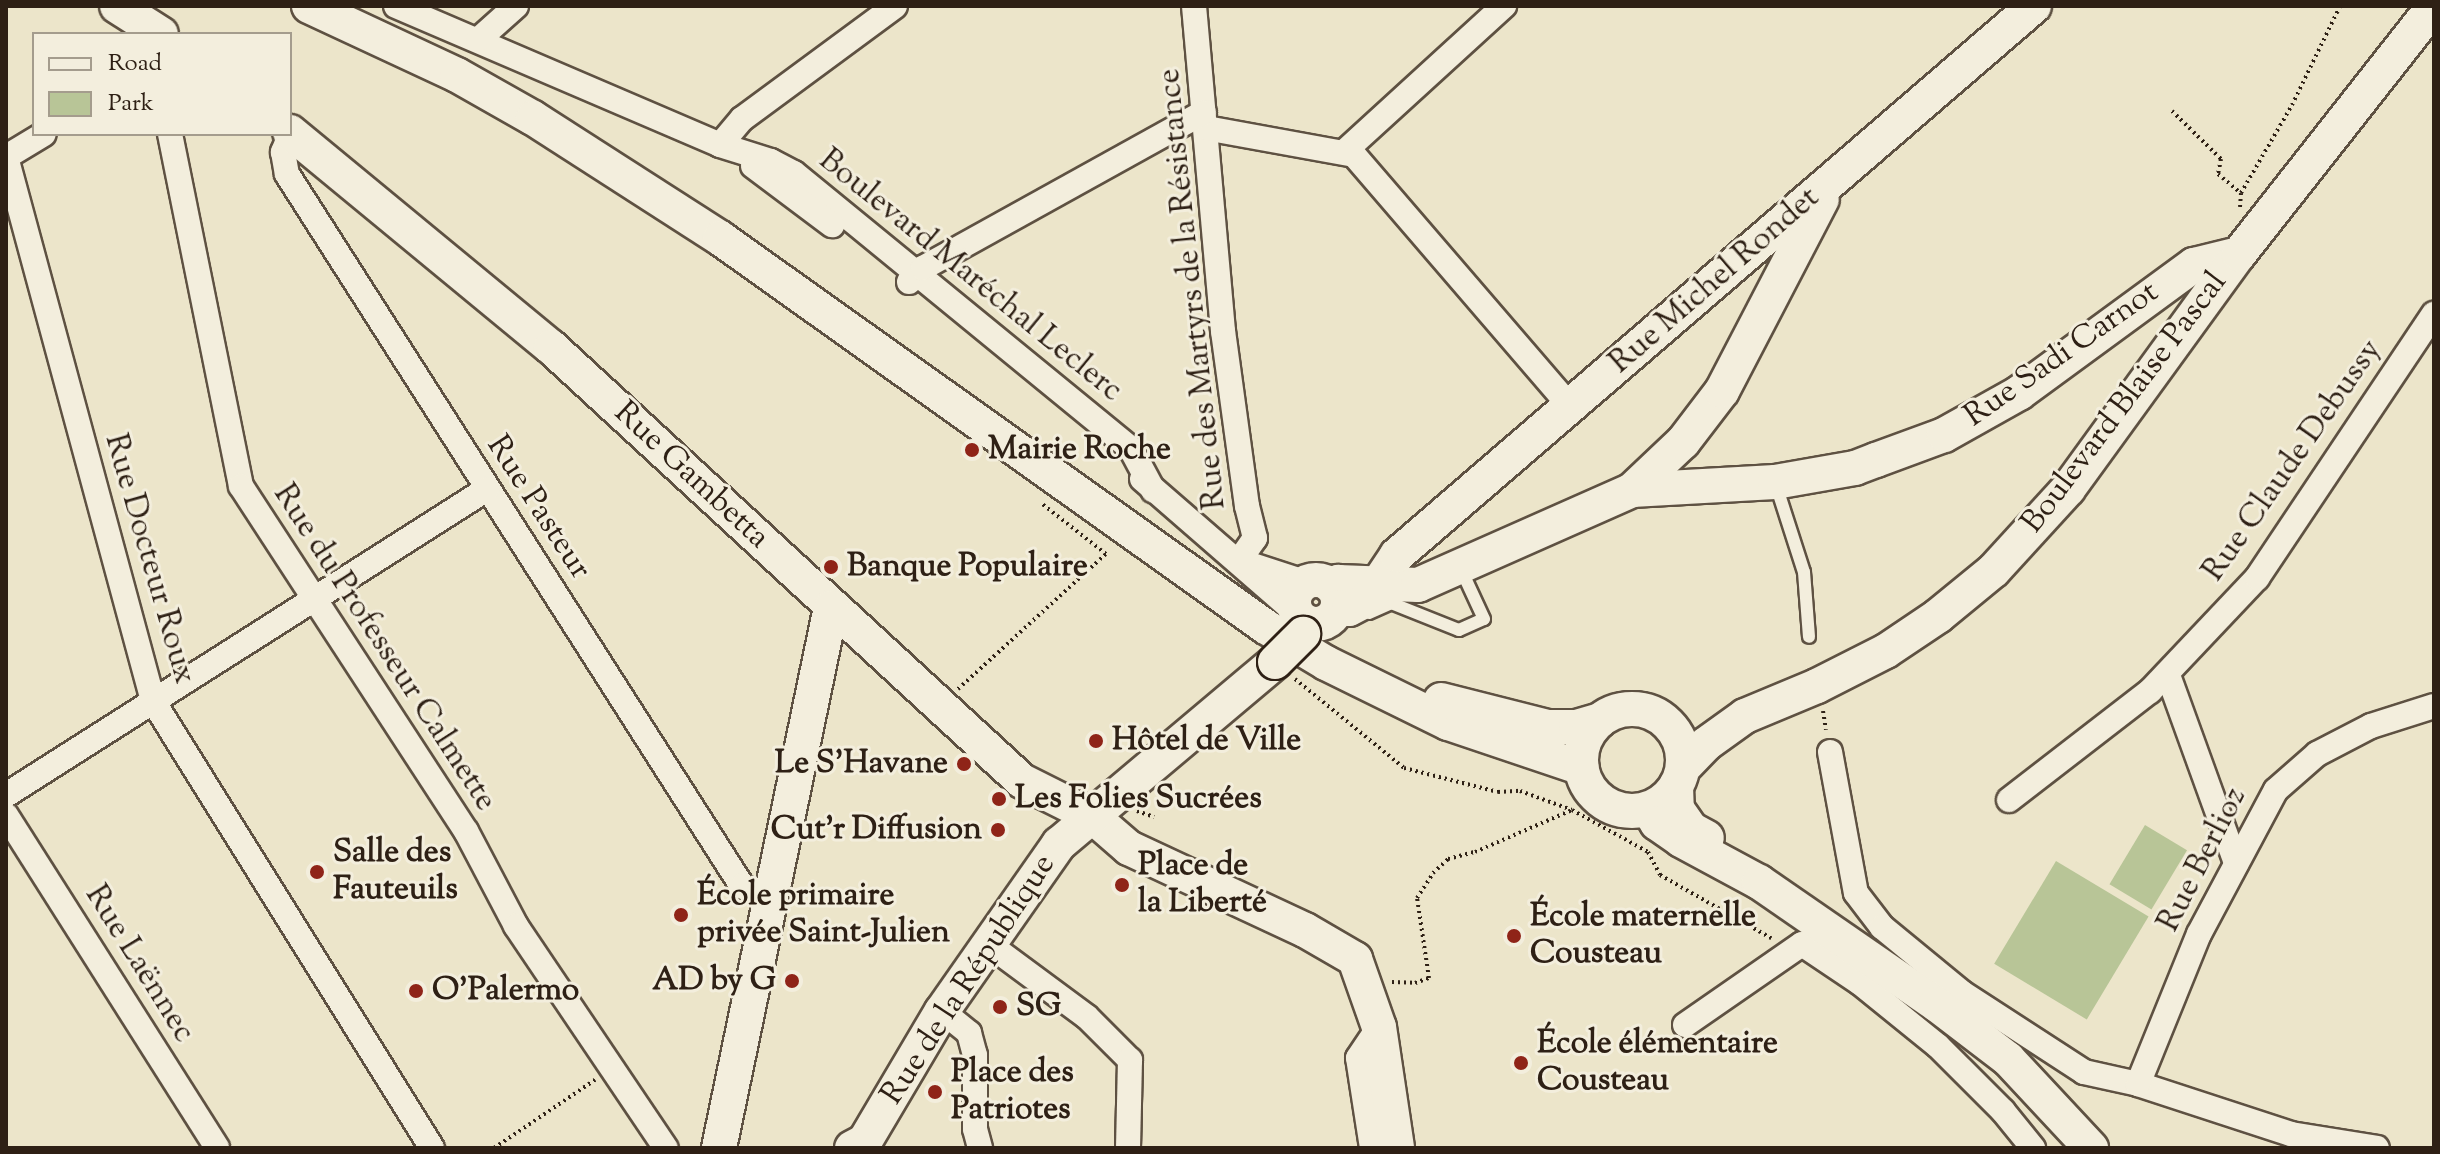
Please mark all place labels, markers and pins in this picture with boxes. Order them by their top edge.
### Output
place label: Mairie Roche [988,431,1171,469]
marker: Mairie Roche [963,441,981,459]
place label: Banque Populaire [847,548,1088,586]
marker: Banque Populaire [822,558,840,576]
place label: Hôtel de Ville [1112,722,1301,760]
marker: Hôtel de Ville [1087,732,1105,750]
place label: Le S'Havane [775,745,948,783]
marker: Le S'Havane [955,755,973,773]
place label: Les Folies Sucrées [1015,780,1262,818]
marker: Les Folies Sucrées [990,790,1008,808]
place label: Cut'r Diffusion [771,811,982,849]
marker: Cut'r Diffusion [989,821,1007,839]
place label: Salle des Fauteuils [333,835,458,910]
place label: Place de la Liberté [1138,848,1267,923]
marker: Salle des Fauteuils [308,863,326,881]
marker: Place de la Liberté [1113,876,1131,894]
place label: École primaire privée Saint-Julien [697,878,950,953]
place label: École maternelle Cousteau [1530,899,1756,974]
marker: École primaire privée Saint-Julien [672,906,690,924]
marker: École maternelle Cousteau [1505,927,1523,945]
place label: AD by G [652,962,776,1000]
place label: O'Palermo [432,972,579,1010]
marker: AD by G [783,972,801,990]
marker: O'Palermo [407,982,425,1000]
place label: SG [1016,988,1061,1026]
marker: SG [991,998,1009,1016]
place label: École élémentaire Cousteau [1537,1026,1778,1101]
marker: École élémentaire Cousteau [1512,1054,1530,1072]
place label: Place des Patriotes [951,1055,1074,1130]
marker: Place des Patriotes [926,1083,944,1101]

